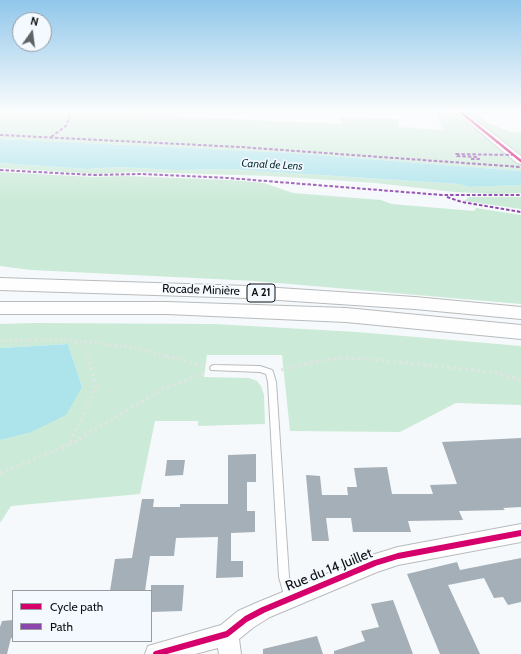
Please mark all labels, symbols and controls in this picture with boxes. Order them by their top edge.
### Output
north arrow [12,12,52,52]
text: N [29,14,40,29]
water label: Canal de Lens [241,157,303,173]
street label: Rocade Minière [162,281,240,299]
road number: A 21 [247,284,275,302]
street label: Rue du 14 Juillet [283,545,375,595]
legend [12,590,152,642]
text: Cycle path [50,599,103,614]
text: Path [50,619,73,634]

